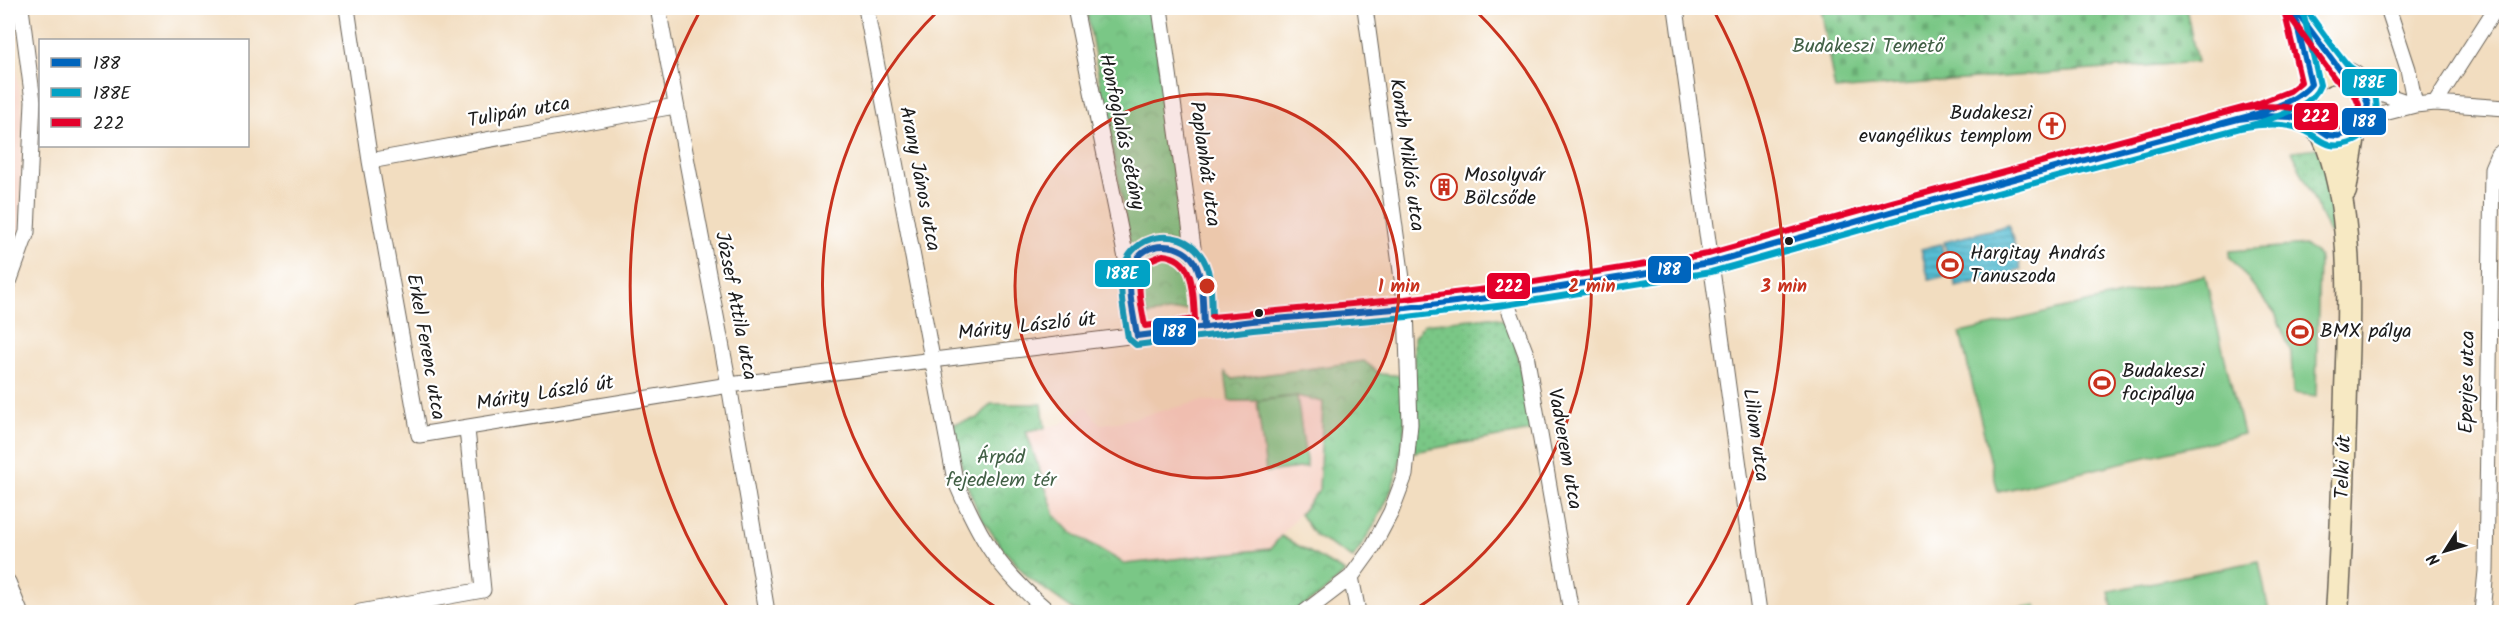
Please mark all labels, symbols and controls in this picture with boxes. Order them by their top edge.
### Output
park label: Budakeszi Temető [1792,31,1946,63]
legend [39,39,249,147]
text: 188 [93,50,120,79]
street label: Honfoglalás sétány [1089,51,1153,214]
line badge: 188E [2341,68,2398,97]
text: 188E [2353,71,2386,96]
street label: Konth Miklós utca [1379,76,1433,234]
text: 188E [93,80,131,109]
street label: Tulipán utca [465,88,573,138]
place label: Budakeszi evangélikus templom [1859,98,2033,153]
street label: Paplanhát utca [1179,99,1229,229]
line badge: 222 [2293,102,2339,131]
street label: Arany János utca [889,104,949,254]
text: 222 [2302,105,2330,130]
line badge: 188 [2341,107,2387,136]
text: 222 [93,110,124,139]
text: 188 [2352,110,2376,135]
church icon: Budakeszi evangélikus templom [2037,111,2067,141]
place label: Mosolyvár Bölcsőde [1464,160,1547,215]
building icon: Mosolyvár Bölcsőde [1429,172,1459,202]
street label: József Attila utca [705,229,765,383]
unlabelled marker [1783,235,1795,247]
place label: Hargitay András Tanuszoda [1970,238,2106,293]
sports icon: Hargitay András Tanuszoda [1935,250,1965,280]
line badge: 188 [1647,255,1692,284]
text: 188 [1657,258,1681,283]
line badge: 188E [1094,259,1151,288]
text: 188E [1106,262,1139,287]
street label: Erkel Ferenc utca [396,271,454,423]
line badge: 222 [1486,272,1531,300]
text: 1 min [1378,273,1420,302]
text: 2 min [1569,273,1615,302]
text: 3 min [1760,273,1807,302]
text: 222 [1495,275,1523,300]
centre of rings [1197,276,1217,296]
street label: Márity László út [956,304,1098,350]
unlabelled marker [1253,307,1265,319]
place label: BMX pálya [2320,316,2412,348]
line badge: 188 [1152,317,1197,346]
sports icon: BMX pálya [2285,317,2315,347]
text: 188 [1162,320,1186,345]
street label: Eperjes utca [2451,330,2485,434]
place label: Budakeszi focipálya [2122,356,2205,411]
street label: Márity László út [474,367,616,421]
sports icon: Budakeszi focipálya [2087,368,2117,398]
street label: Vadverem utca [1538,386,1590,512]
street label: Liliom utca [1733,386,1777,484]
street label: Telki út [2327,434,2361,500]
park label: Árpád fejedelem tér [946,442,1058,497]
north arrow [2415,521,2475,581]
text: N [2421,548,2447,571]

